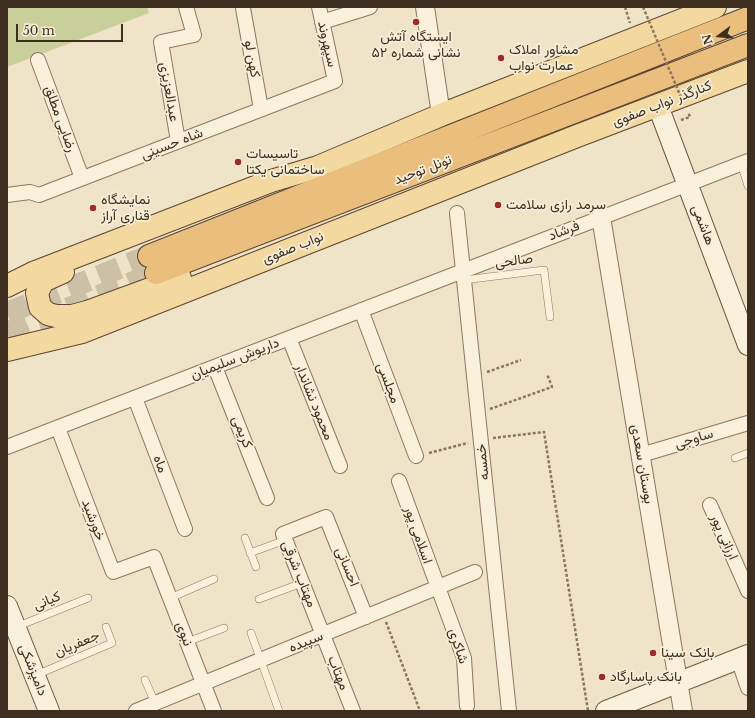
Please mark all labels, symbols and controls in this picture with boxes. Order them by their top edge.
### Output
scale bar [18,16,125,42]
north arrow [699,16,739,56]
marker: ایستگاه آتش نشانی شماره ۵۲ [411,17,421,27]
street label: سپهروند [314,19,340,69]
text: 50 m [23,23,55,38]
place label: ایستگاه آتش نشانی شماره ۵۲ [371,29,461,62]
text: N [699,32,716,46]
street label: کهن لو [240,39,264,79]
place label: مشاور املاک عمارت نواب [509,42,578,74]
marker: مشاور املاک عمارت نواب [496,53,506,63]
street label: عبدالعزیزی [155,61,183,123]
street label: کنارگذر نواب صفوی [610,77,714,131]
street label: رضایی مطلق [40,83,80,155]
street label: شاه حسینی [138,124,206,164]
place label: تاسیسات ساختمانی یکتا [246,146,324,178]
street label: تونل توحید [392,151,454,189]
marker: تاسیسات ساختمانی یکتا [233,157,243,167]
place label: نمایشگاه قناری آراز [101,192,150,224]
place label: سرمد رازی سلامت [506,197,606,213]
marker: سرمد رازی سلامت [493,200,503,210]
marker: نمایشگاه قناری آراز [88,203,98,213]
street label: هاشمی [688,203,718,247]
street label: فرشاد [546,217,582,245]
street label: نواب صفوی [260,228,326,268]
street label: صالحی [494,250,534,272]
street label: داریوش سلیمیان [188,334,282,384]
street label: مجلسی [373,360,403,406]
street label: محمود نشاندار [291,361,337,443]
street label: کریمی [228,413,256,451]
street label: بوستان سعدی [627,423,657,505]
street label: ساوجی [673,425,715,453]
street label: خمسه [473,443,493,481]
street label: ماه [149,453,171,475]
street label: خورشید [77,497,109,543]
street label: اسلامی پور [400,504,436,566]
street label: ارزانی پور [707,512,741,562]
street label: مهتاب شرقی [278,538,320,610]
street label: احسانی [331,545,363,589]
street label: کیانی [31,588,63,614]
street label: نبوی [172,619,196,649]
street label: شاکری [444,626,472,666]
street label: جعفریان [52,627,102,661]
street label: سپیده [286,628,326,656]
street label: دامپزشکی [15,642,51,698]
place label: بانک سینا [661,645,714,661]
marker: بانک سینا [648,648,658,658]
street label: مهتاب [324,653,352,693]
place label: بانک پاسارگاد [610,669,682,685]
marker: بانک پاسارگاد [597,672,607,682]

